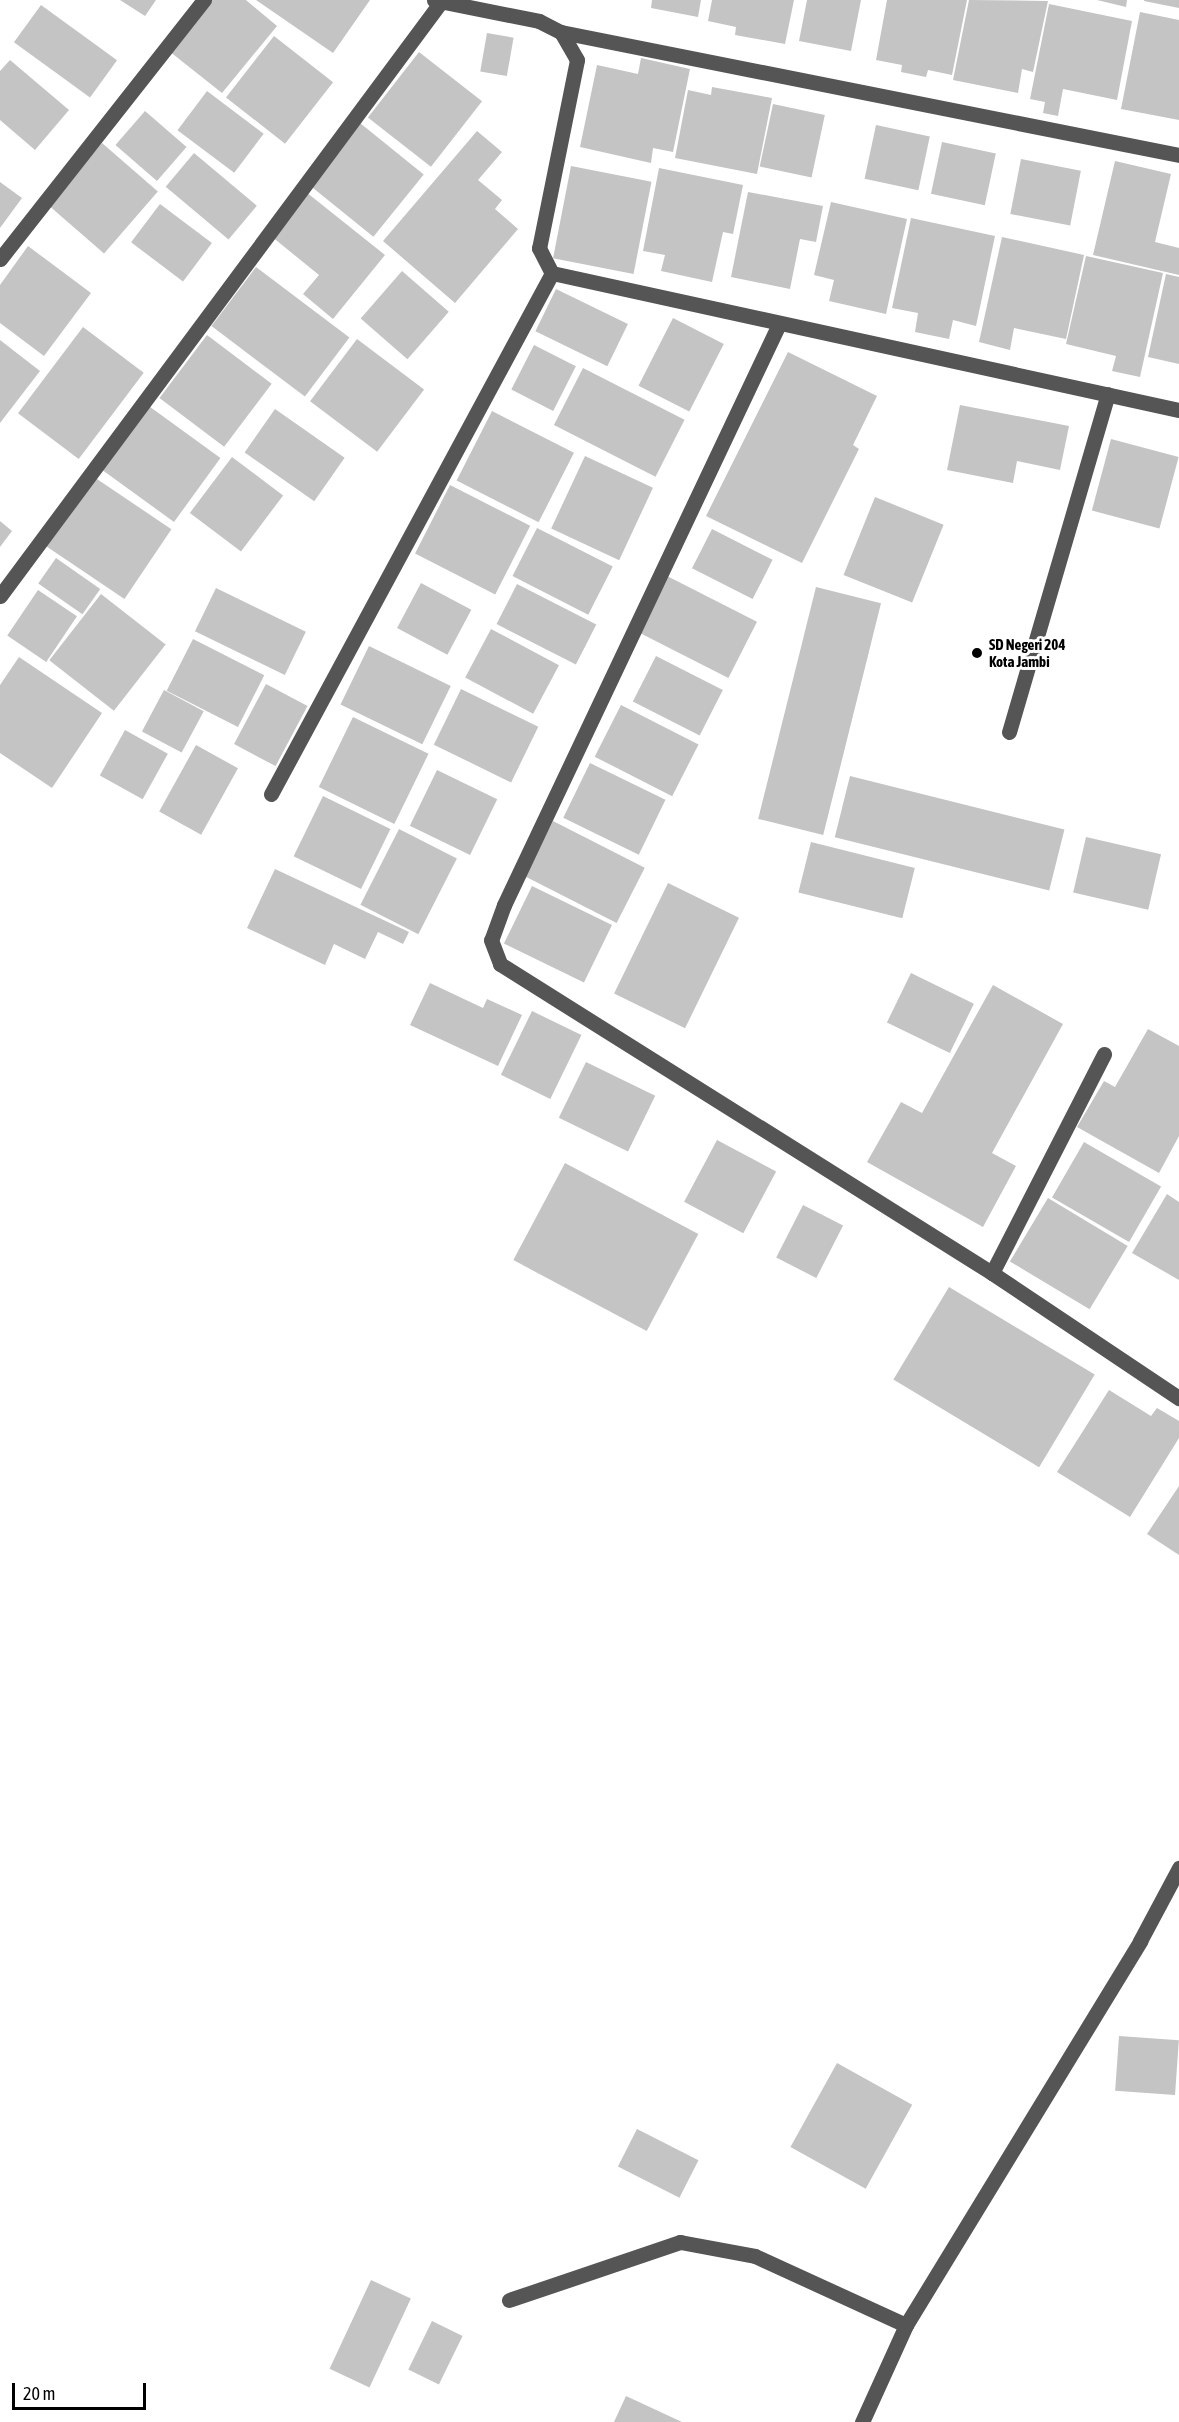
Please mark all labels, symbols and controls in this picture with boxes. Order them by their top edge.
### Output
place label: SD Negeri 204 Kota Jambi [989,635,1065,670]
marker: SD Negeri 204 Kota Jambi [970,646,984,660]
scale bar [15,2371,148,2409]
text: 20 m [23,2383,55,2404]

